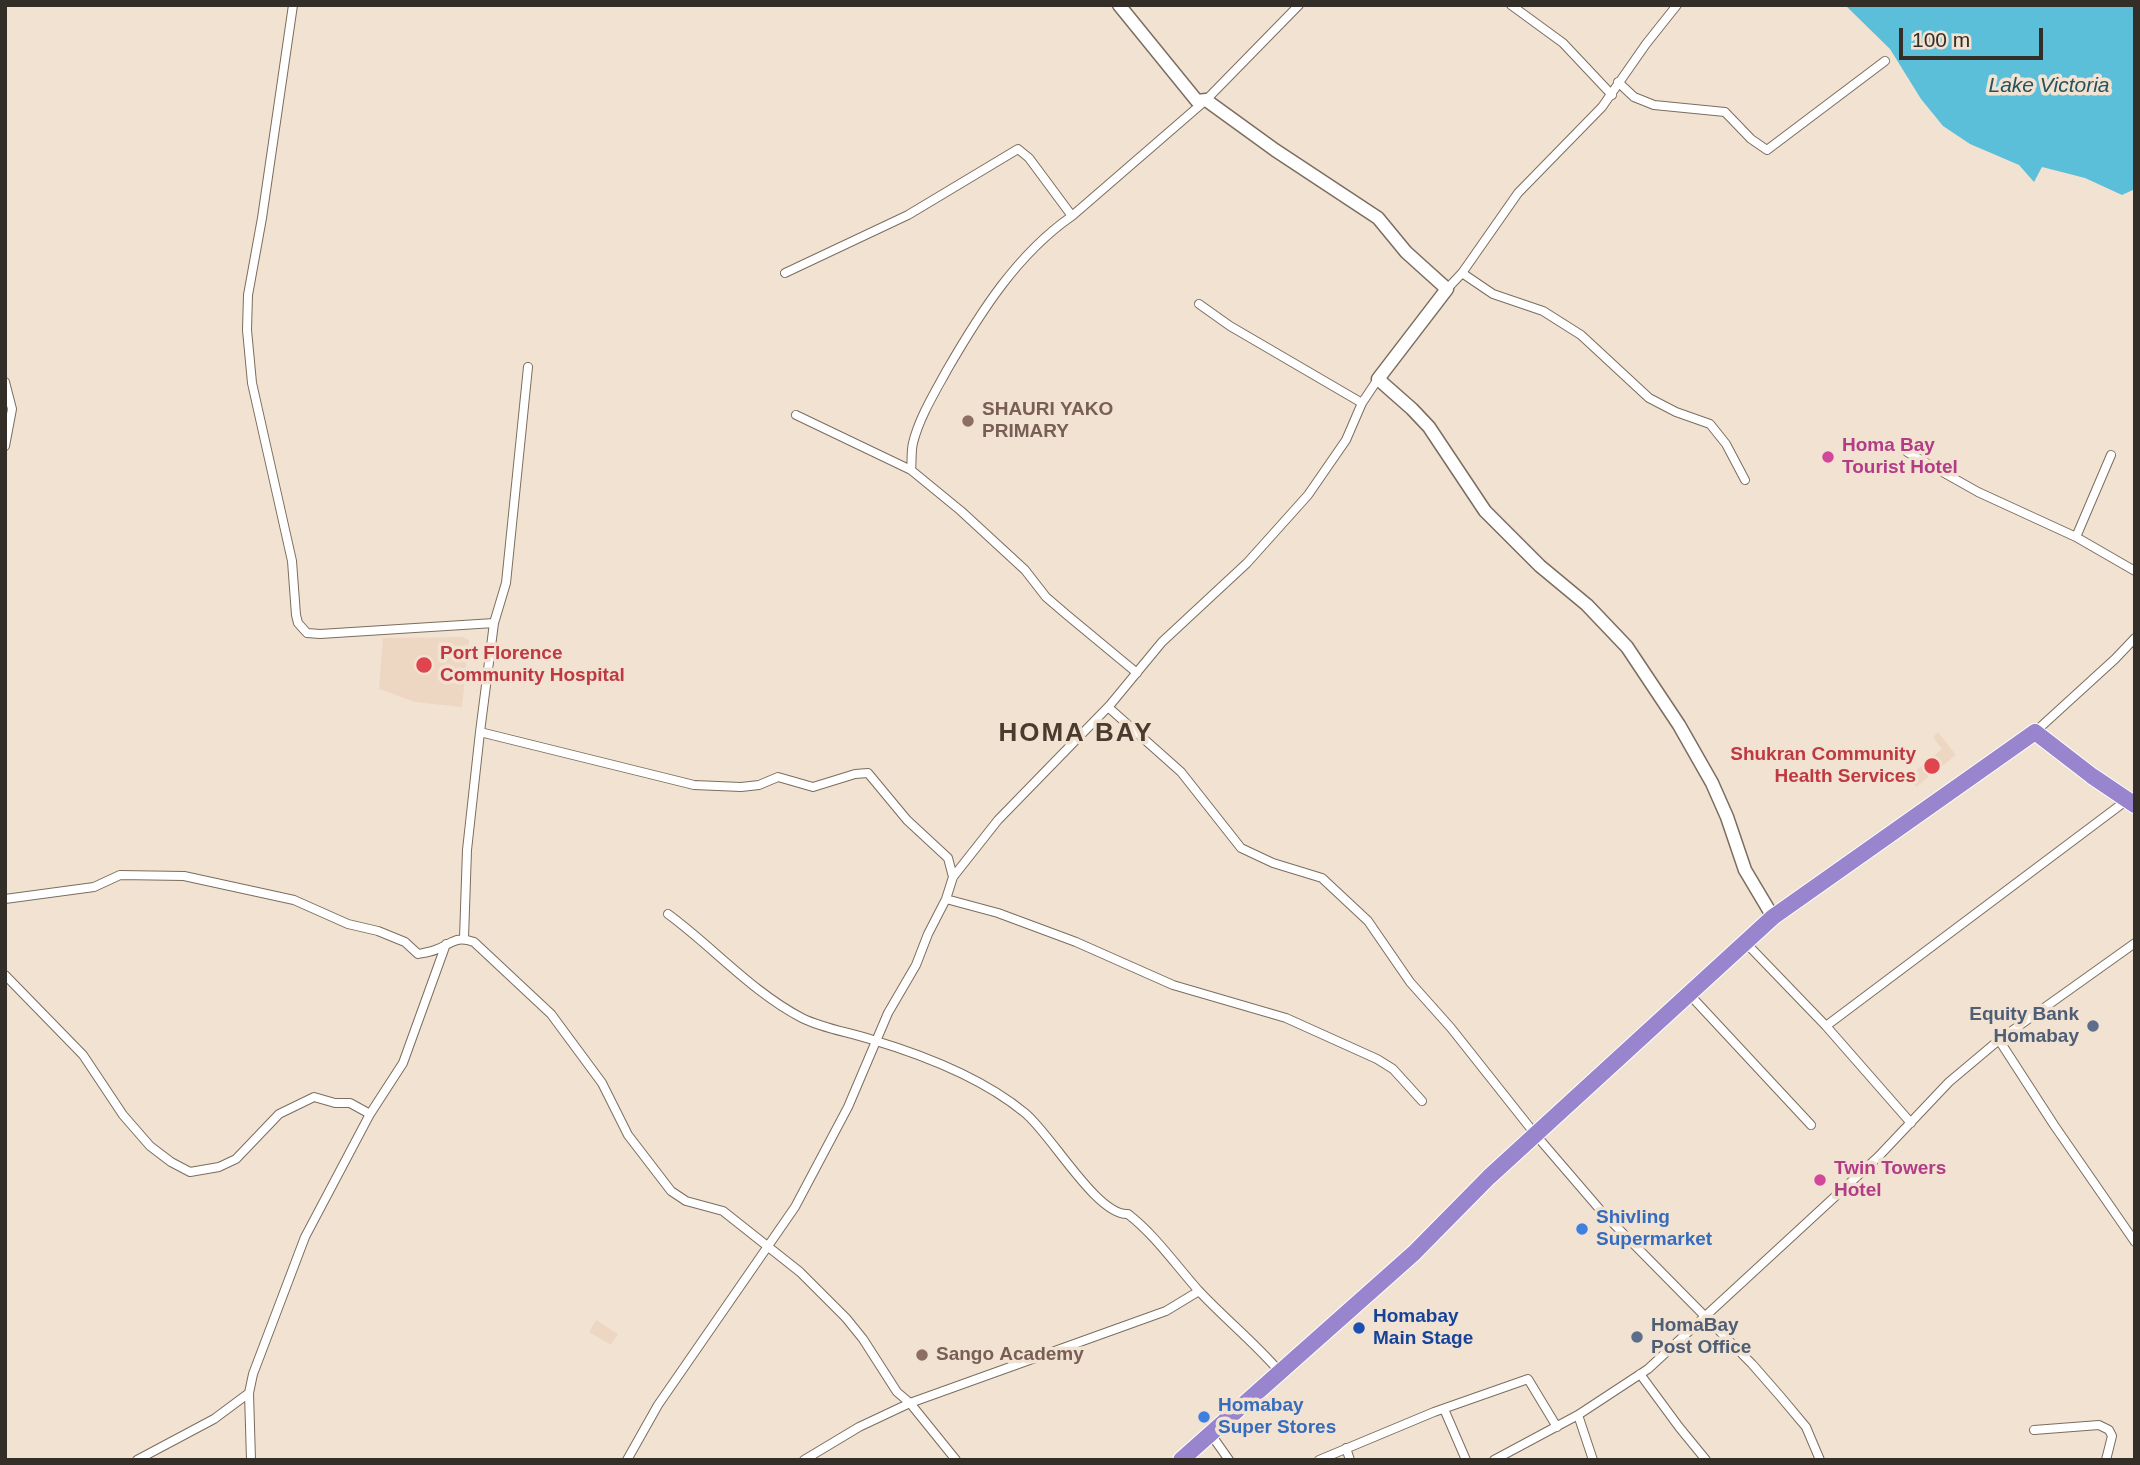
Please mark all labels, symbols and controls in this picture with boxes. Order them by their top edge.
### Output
scale bar [1902,14,2046,58]
text: 100 m [1912,28,1970,51]
water label: Lake Victoria [1988,73,2110,99]
place label: SHAURI YAKO PRIMARY [982,399,1113,443]
marker: SHAURI YAKO PRIMARY [960,413,976,429]
place label: Homa Bay Tourist Hotel [1842,435,1958,479]
marker: Homa Bay Tourist Hotel [1820,449,1836,465]
place label: Port Florence Community Hospital [440,643,625,687]
marker: Port Florence Community Hospital [414,655,434,675]
district label: HOMA BAY [999,718,1153,750]
place label: Shukran Community Health Services [1730,744,1916,788]
marker: Shukran Community Health Services [1922,756,1942,776]
place label: Equity Bank Homabay [1969,1004,2079,1048]
marker: Equity Bank Homabay [2085,1018,2101,1034]
place label: Twin Towers Hotel [1834,1158,1946,1202]
marker: Twin Towers Hotel [1812,1172,1828,1188]
place label: Shivling Supermarket [1596,1207,1712,1251]
marker: Shivling Supermarket [1574,1221,1590,1237]
place label: Homabay Main Stage [1373,1306,1473,1350]
place label: HomaBay Post Office [1651,1315,1751,1359]
marker: Homabay Main Stage [1351,1320,1367,1336]
marker: HomaBay Post Office [1629,1329,1645,1345]
place label: Sango Academy [936,1344,1084,1366]
marker: Sango Academy [914,1347,930,1363]
place label: Homabay Super Stores [1218,1395,1336,1439]
marker: Homabay Super Stores [1196,1409,1212,1425]

